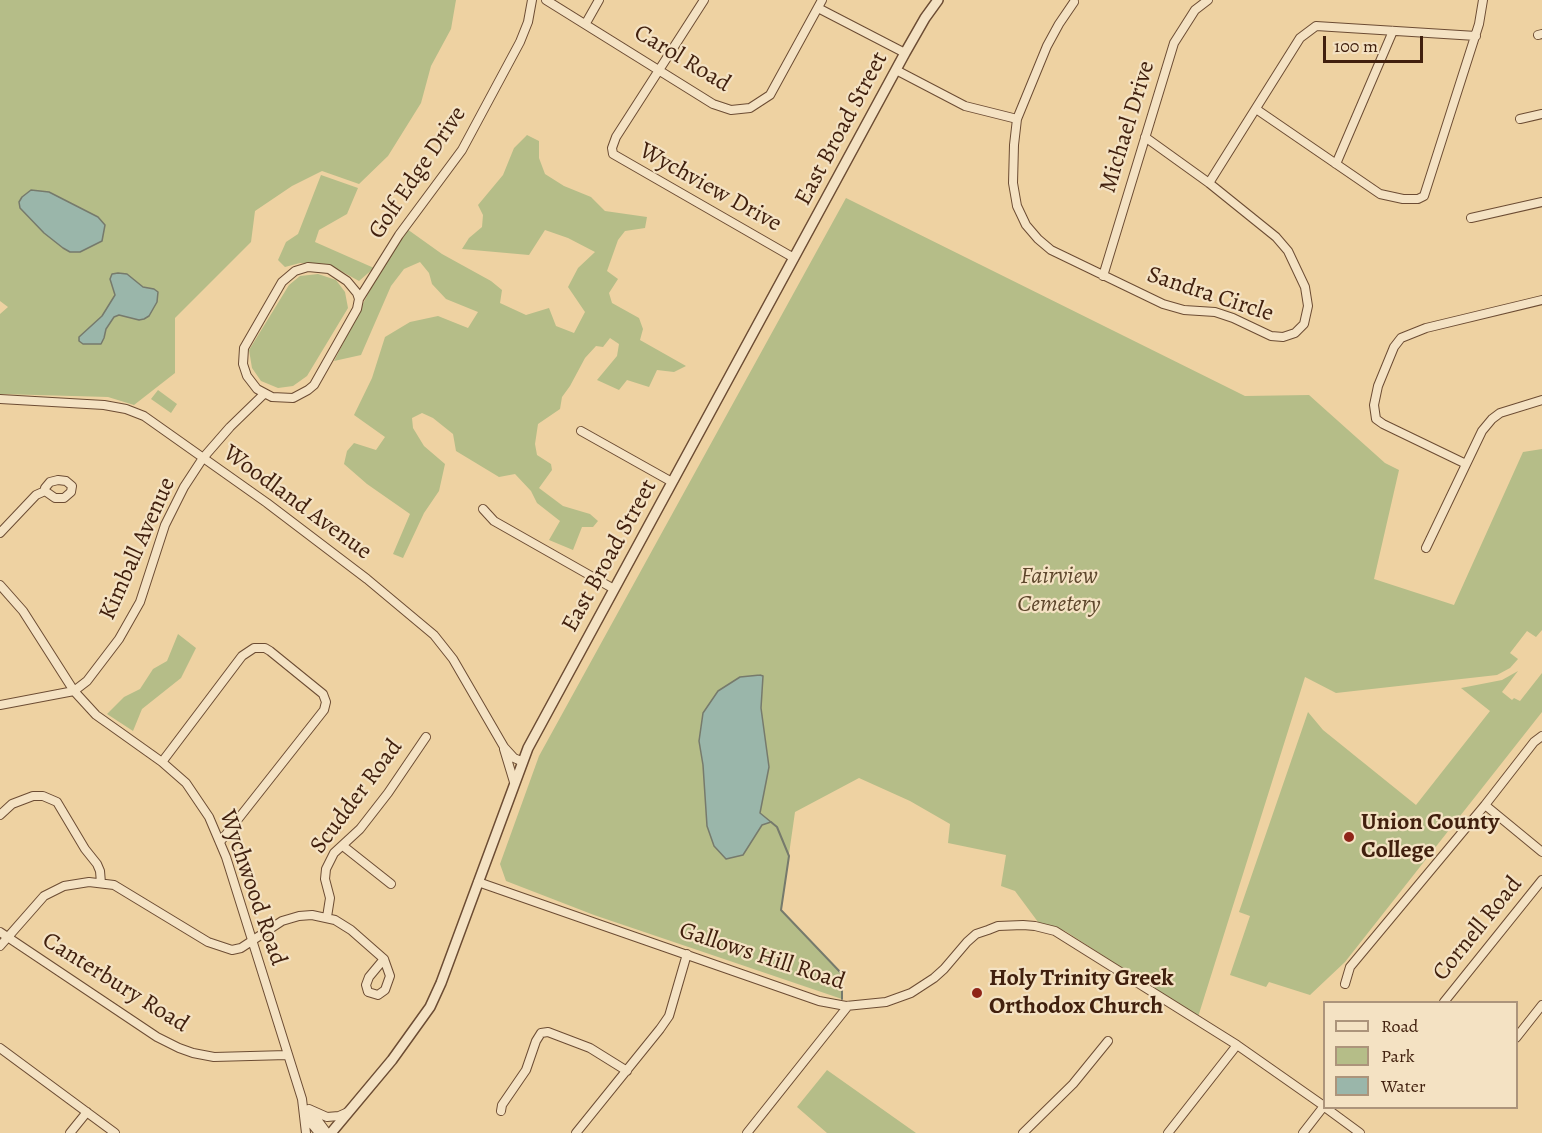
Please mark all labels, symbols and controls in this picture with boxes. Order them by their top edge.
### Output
street label: Carol Road [628,19,736,99]
scale bar [1326,24,1426,62]
text: 100 m [1334,34,1378,58]
street label: East Broad Street [789,47,895,211]
street label: Michael Drive [1094,58,1162,196]
street label: Golf Edge Drive [363,101,473,245]
street label: Wychview Drive [634,137,786,239]
street label: Sandra Circle [1143,261,1277,329]
street label: Woodland Avenue [217,439,377,567]
street label: Kimball Avenue [94,473,182,625]
street label: East Broad Street [556,475,664,637]
park label: Fairview Cemetery [1017,563,1101,619]
street label: Scudder Road [305,734,409,860]
street label: Wychwood Road [212,806,292,970]
place label: Union County College [1361,809,1499,865]
marker: Union County College [1342,830,1356,844]
street label: Cornell Road [1427,871,1529,987]
street label: Gallows Hill Road [675,917,849,997]
street label: Canterbury Road [36,926,194,1040]
place label: Holy Trinity Greek Orthodox Church [989,965,1174,1021]
marker: Holy Trinity Greek Orthodox Church [970,986,984,1000]
legend [1323,1001,1518,1109]
text: Road [1381,1014,1418,1038]
text: Park [1381,1044,1415,1068]
text: Water [1381,1074,1426,1098]

